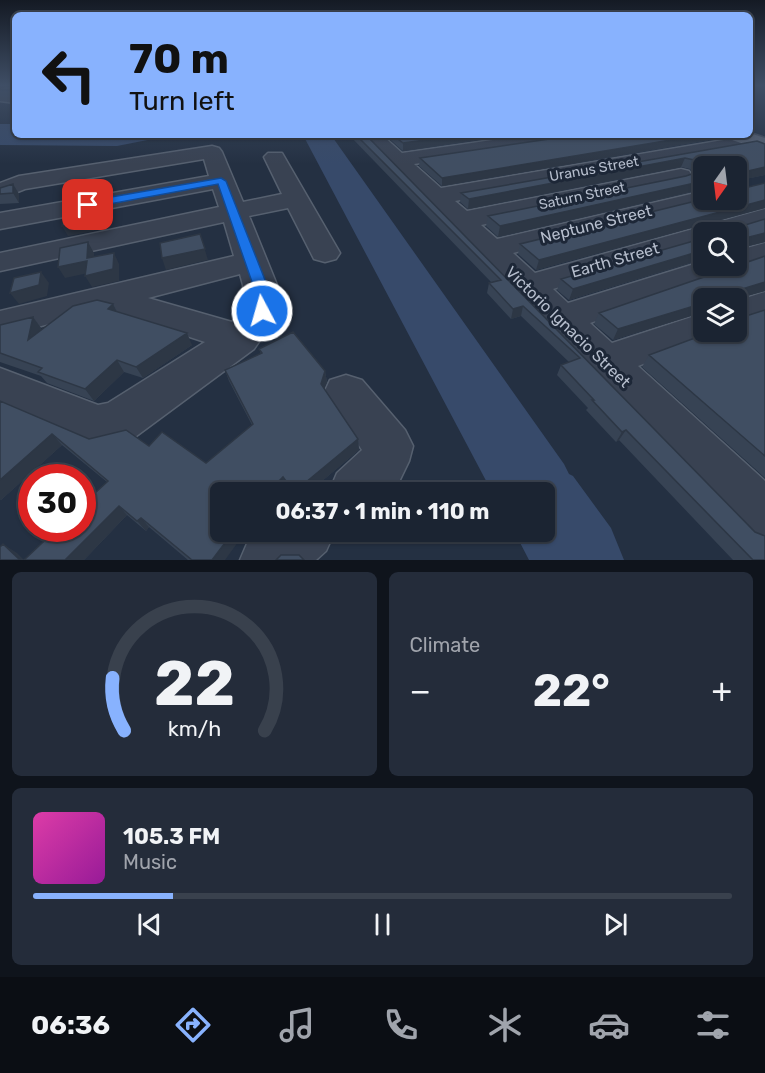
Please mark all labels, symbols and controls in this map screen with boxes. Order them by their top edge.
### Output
text: 70 m [129,34,229,84]
icon: left [30,36,108,114]
text: Turn left [129,85,234,117]
street label: Uranus Street [548,153,641,185]
north arrow [693,156,747,210]
map controls [693,156,747,342]
street label: Saturn Street [537,178,627,213]
pin [62,179,113,230]
icon: arrive [71,188,104,221]
street label: Neptune Street [538,201,654,247]
button: search [693,222,747,276]
street label: Earth Street [569,238,661,282]
street label: Victorio Ignacio Street [502,262,634,392]
position arrow [230,279,294,343]
button: layers [693,288,747,342]
speed limit sign: 30 [18,464,96,542]
text: 06:37 · 1 min · 110 m [276,498,489,525]
text: Climate [410,633,480,657]
text: 22 [154,647,235,721]
text: 22° [533,664,610,717]
text: − [410,671,431,710]
text: + [711,671,732,710]
text: km/h [167,716,221,741]
text: 105.3 FM [123,823,220,850]
text: Music [123,850,177,874]
icon: previous [133,908,166,941]
icon: pause [366,908,399,941]
icon: next [599,908,632,941]
icon: directions [172,1004,214,1046]
icon: music [276,1004,318,1046]
icon: phone [380,1004,422,1046]
icon: climate [484,1004,526,1046]
icon: car [588,1004,630,1046]
icon: filters [692,1004,734,1046]
text: 06:36 [31,1009,110,1041]

